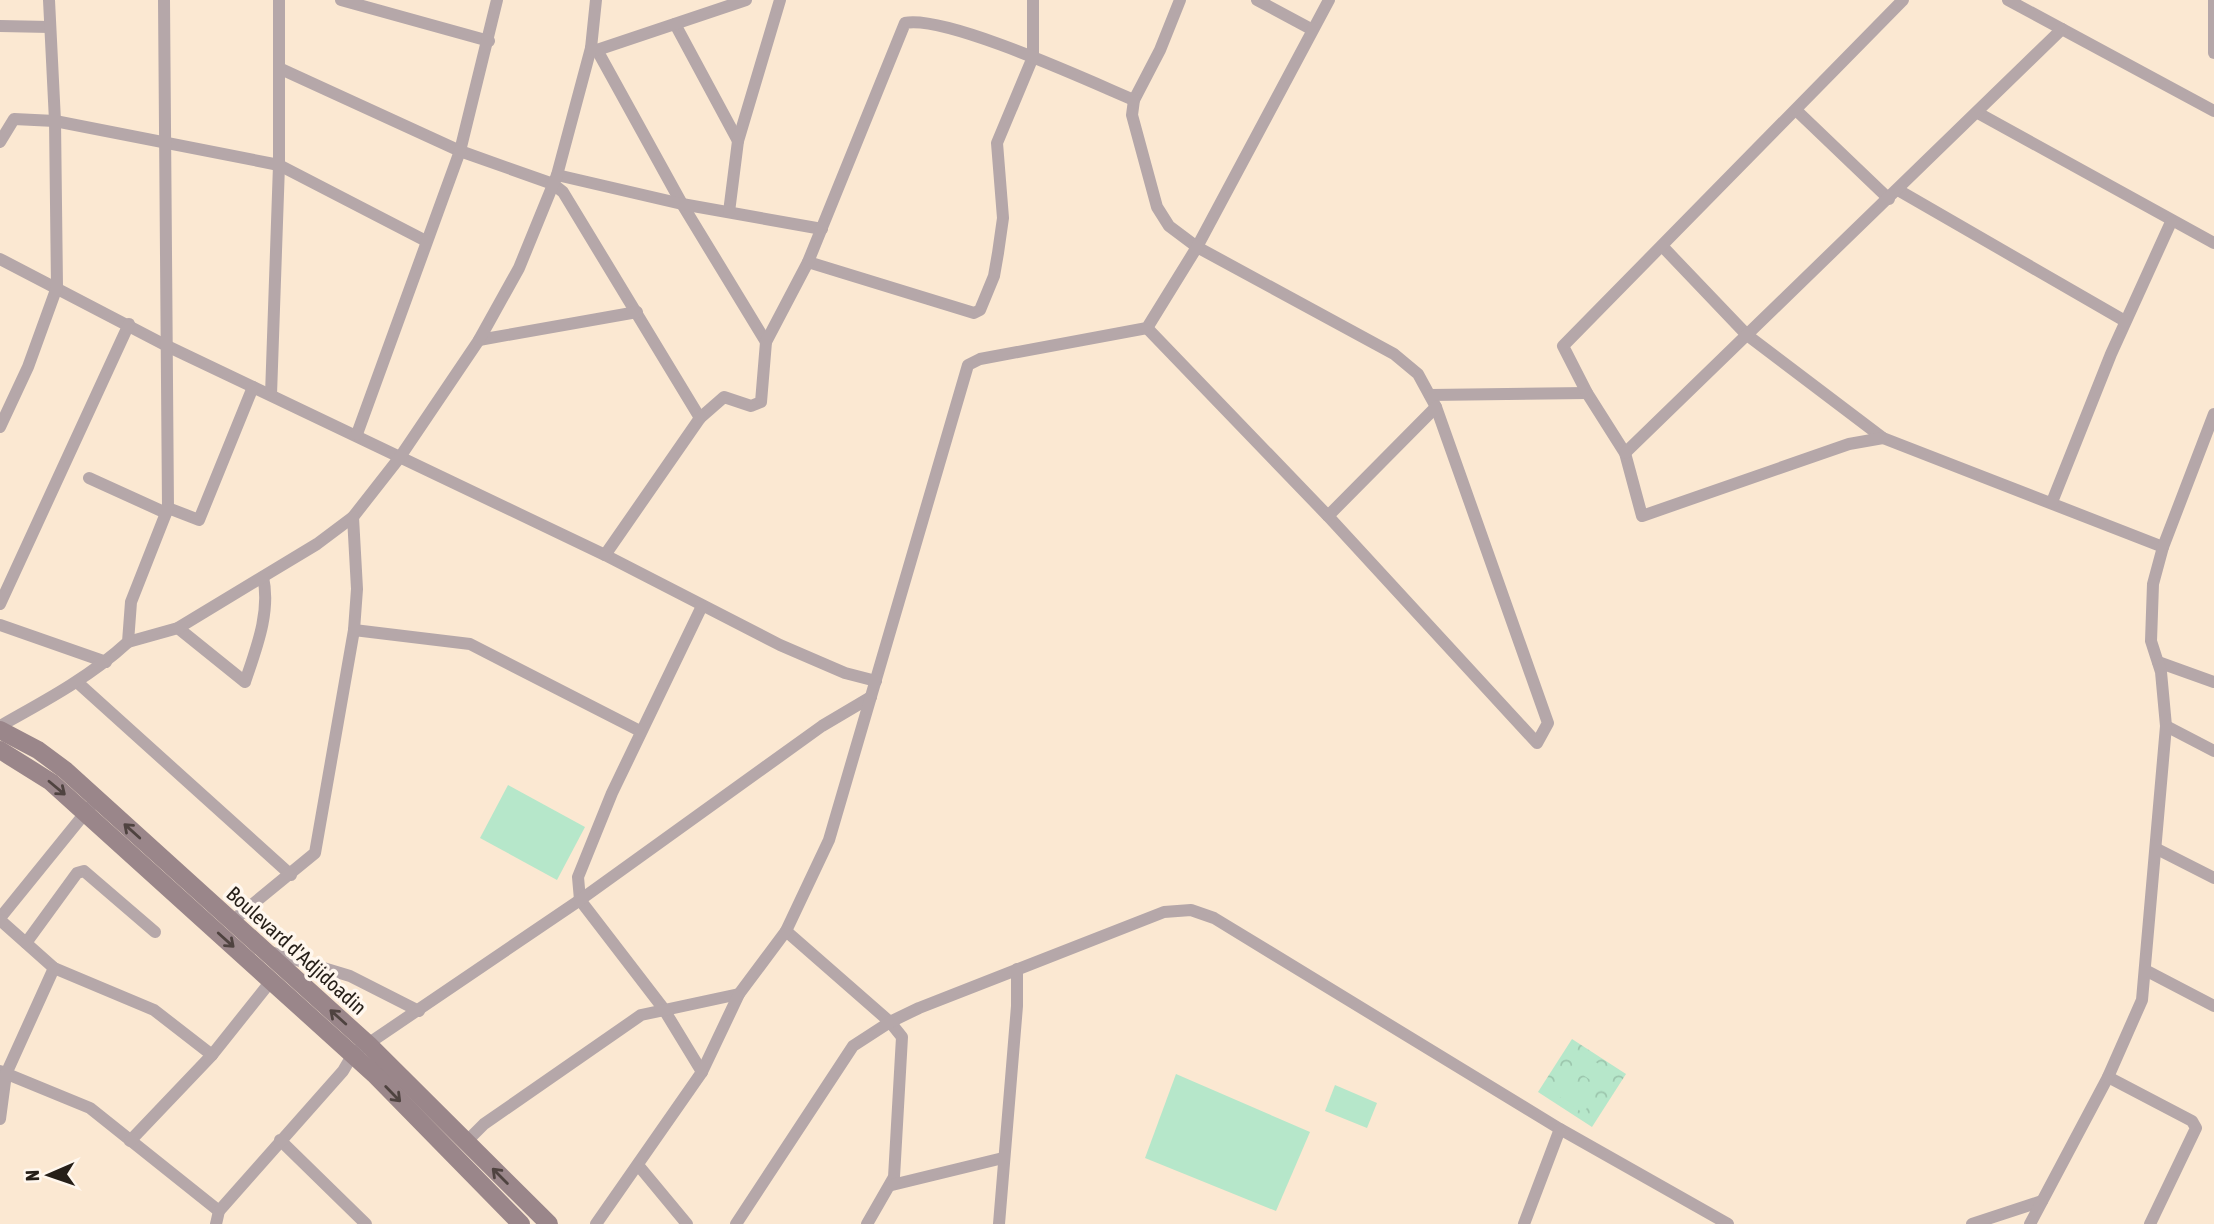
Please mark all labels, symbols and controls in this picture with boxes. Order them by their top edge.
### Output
one-way arrow [47,780,65,796]
one-way arrow [124,823,141,840]
street label: Boulevard d'Adjidoadin [222,881,372,1019]
one-way arrow [217,932,235,948]
one-way arrow [329,1009,347,1025]
one-way arrow [385,1085,402,1102]
north arrow [14,1140,84,1210]
one-way arrow [492,1168,509,1185]
text: N [21,1170,43,1182]

